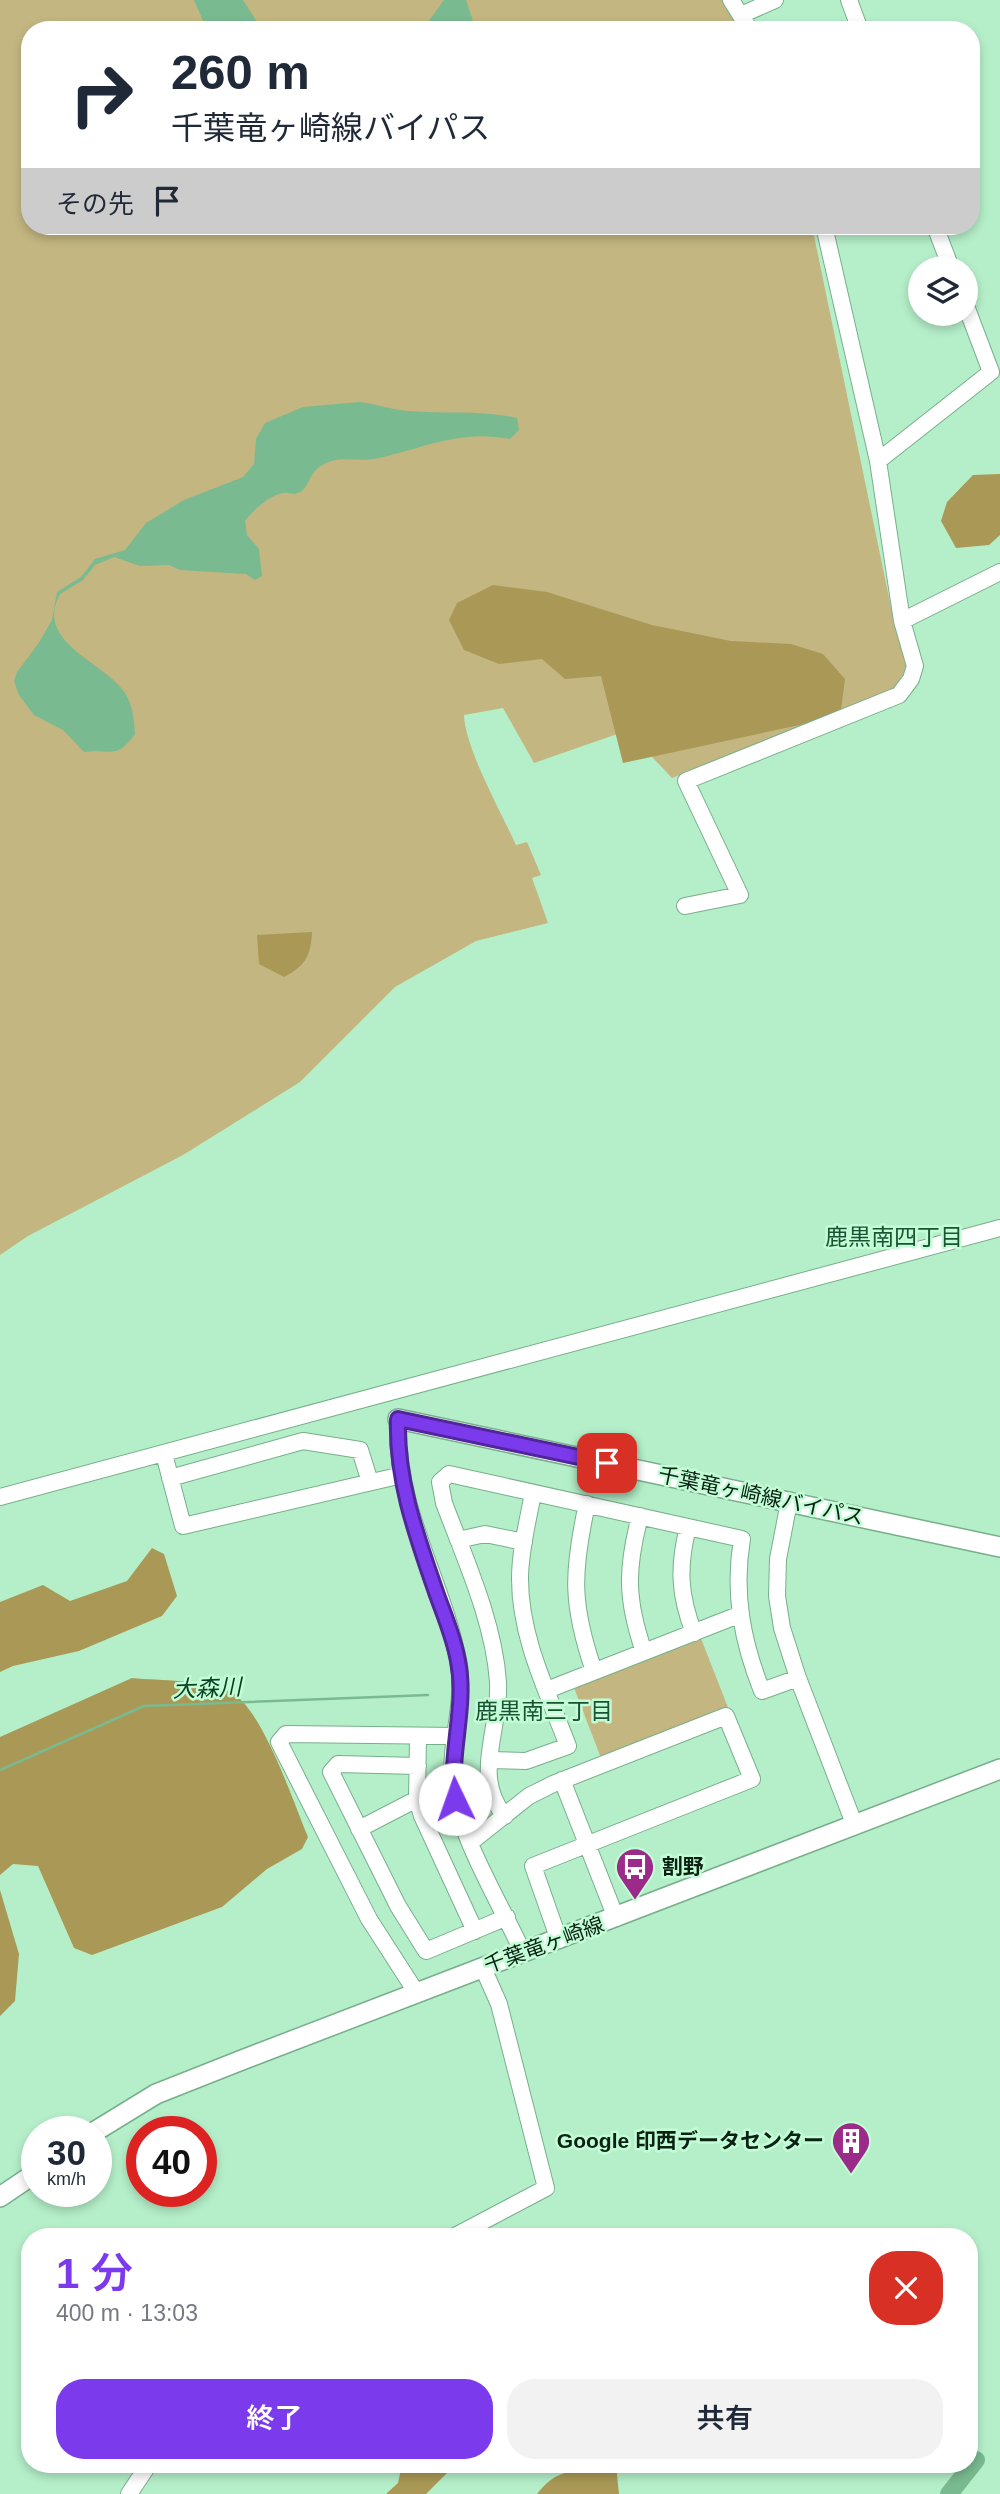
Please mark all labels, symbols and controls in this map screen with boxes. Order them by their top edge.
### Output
text: 260 m [171,45,310,99]
icon: right [56,49,147,140]
text: 千葉竜ヶ崎線バイパス [171,110,490,146]
icon: arrive [148,182,186,220]
text: その先 [56,189,134,219]
map controls [908,256,978,326]
button: layers [908,256,978,326]
district label: 鹿黒南四丁目 [825,1224,963,1250]
pin [577,1433,637,1493]
icon: arrive [588,1444,626,1482]
street label: 千葉竜ヶ崎線バイパス [656,1462,866,1529]
water label: 大森川 [172,1674,245,1702]
district label: 鹿黒南三丁目 [475,1698,613,1724]
position arrow [418,1762,492,1836]
bus stop icon: 割野 [614,1846,656,1901]
place label: 割野 [662,1855,704,1878]
street label: 千葉竜ヶ崎線 [481,1912,607,1977]
speed limit sign: 40 [126,2116,217,2207]
building icon: Google 印西データセンター [830,2120,872,2175]
place label: Google 印西データセンター [557,2129,824,2152]
text: 30 [47,2133,86,2172]
text: km/h [47,2169,86,2189]
text: 1 分 [56,2250,133,2297]
button: close [869,2251,943,2325]
text: 400 m · 13:03 [56,2300,198,2326]
button: 終了 [56,2379,493,2459]
button: 共有 [507,2379,943,2459]

